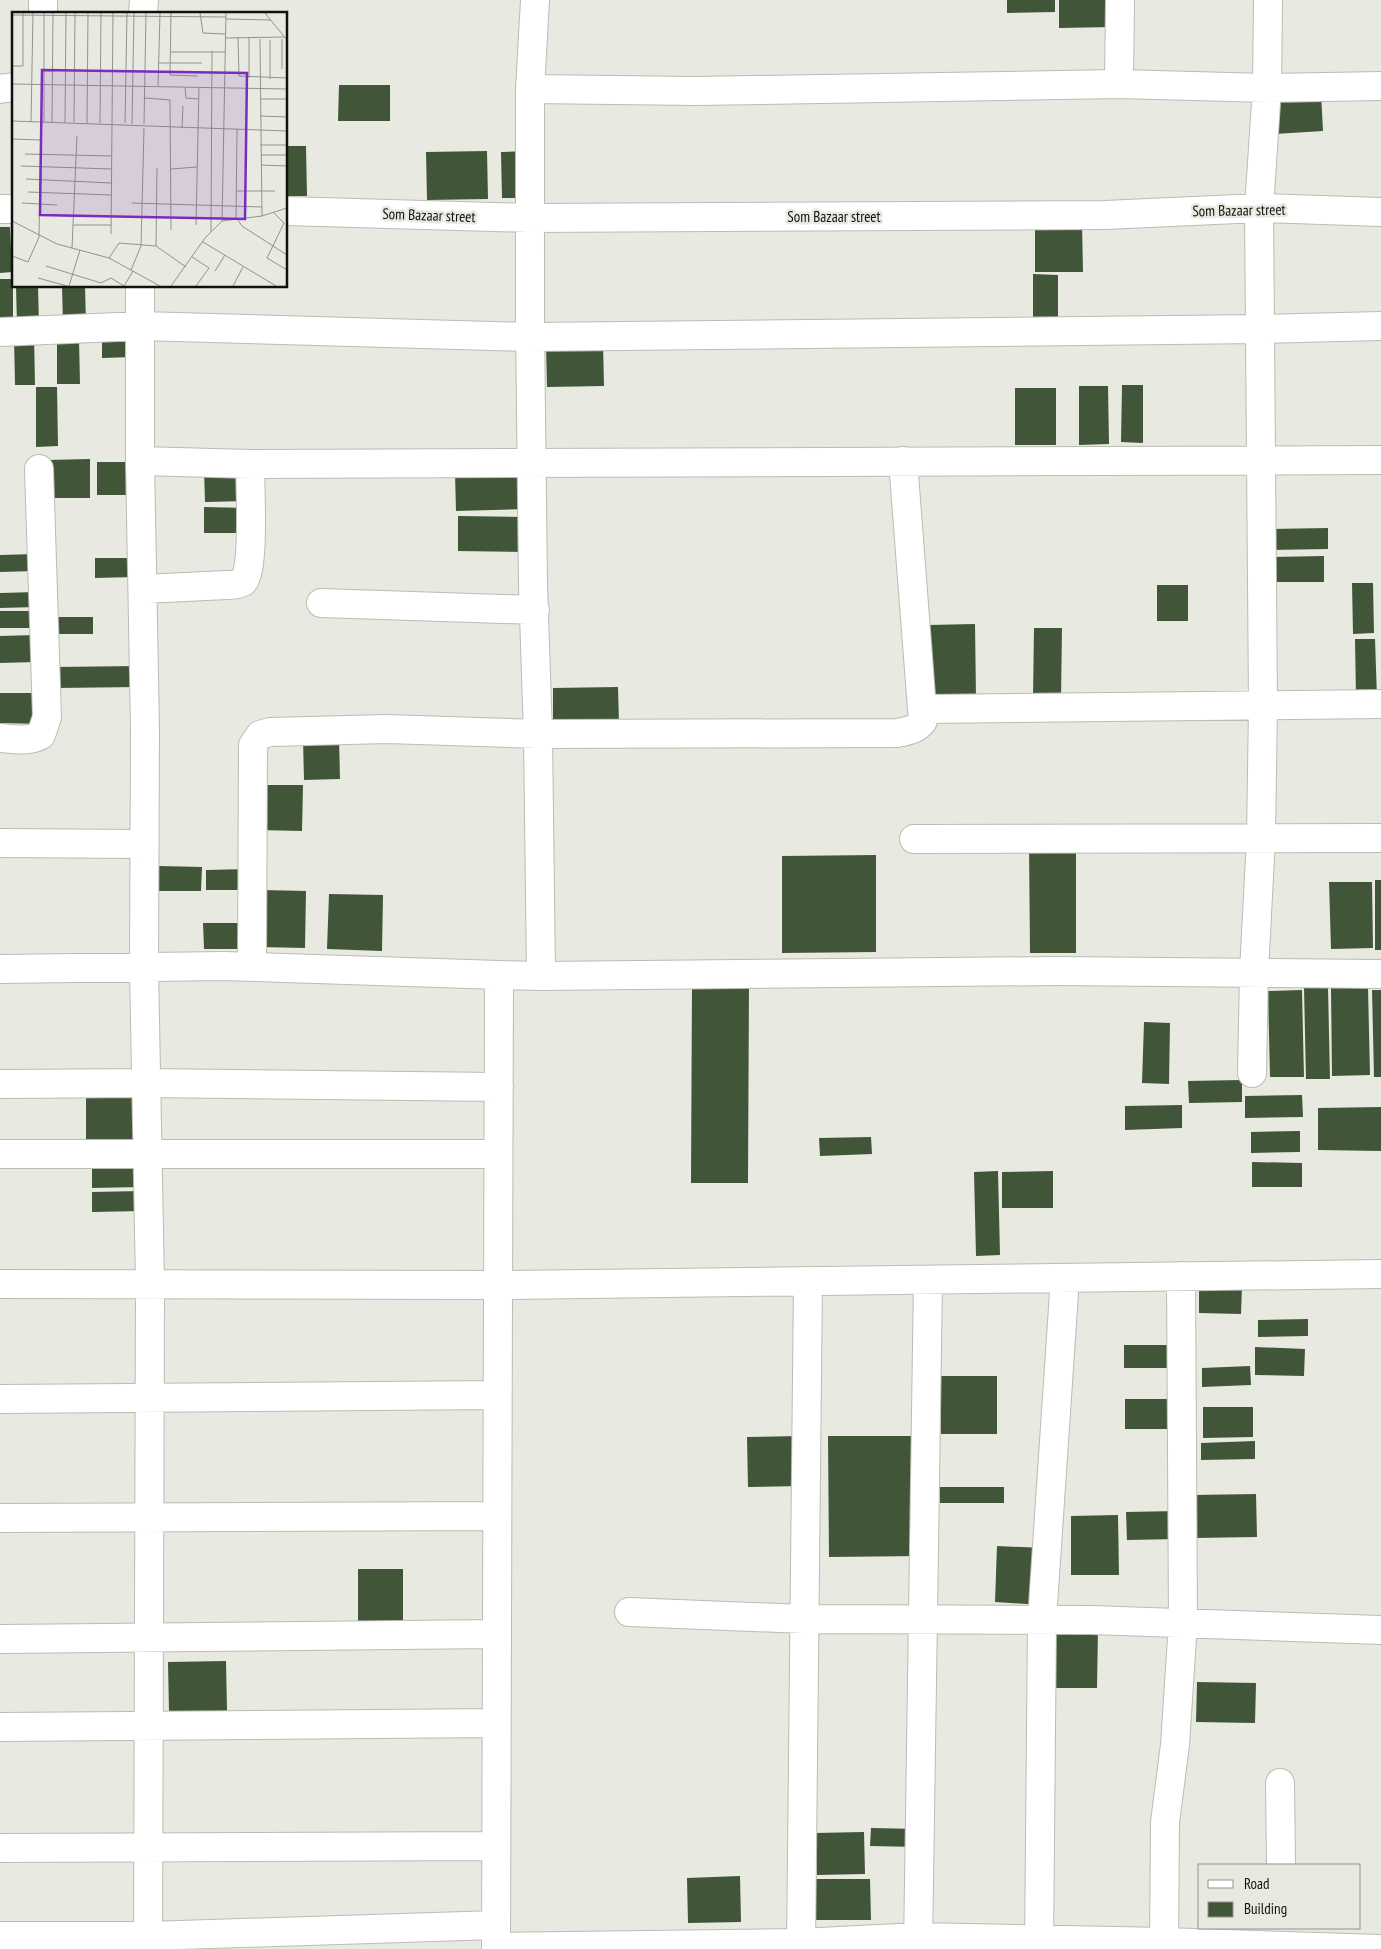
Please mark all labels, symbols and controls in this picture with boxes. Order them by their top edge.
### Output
inset map [12,12,288,288]
street label: Som Bazaar street [1192,200,1286,220]
street label: Som Bazaar street [382,204,476,226]
street label: Som Bazaar street [787,207,881,226]
legend [1198,1864,1361,1929]
text: Road [1244,1874,1270,1893]
text: Building [1244,1899,1287,1918]

